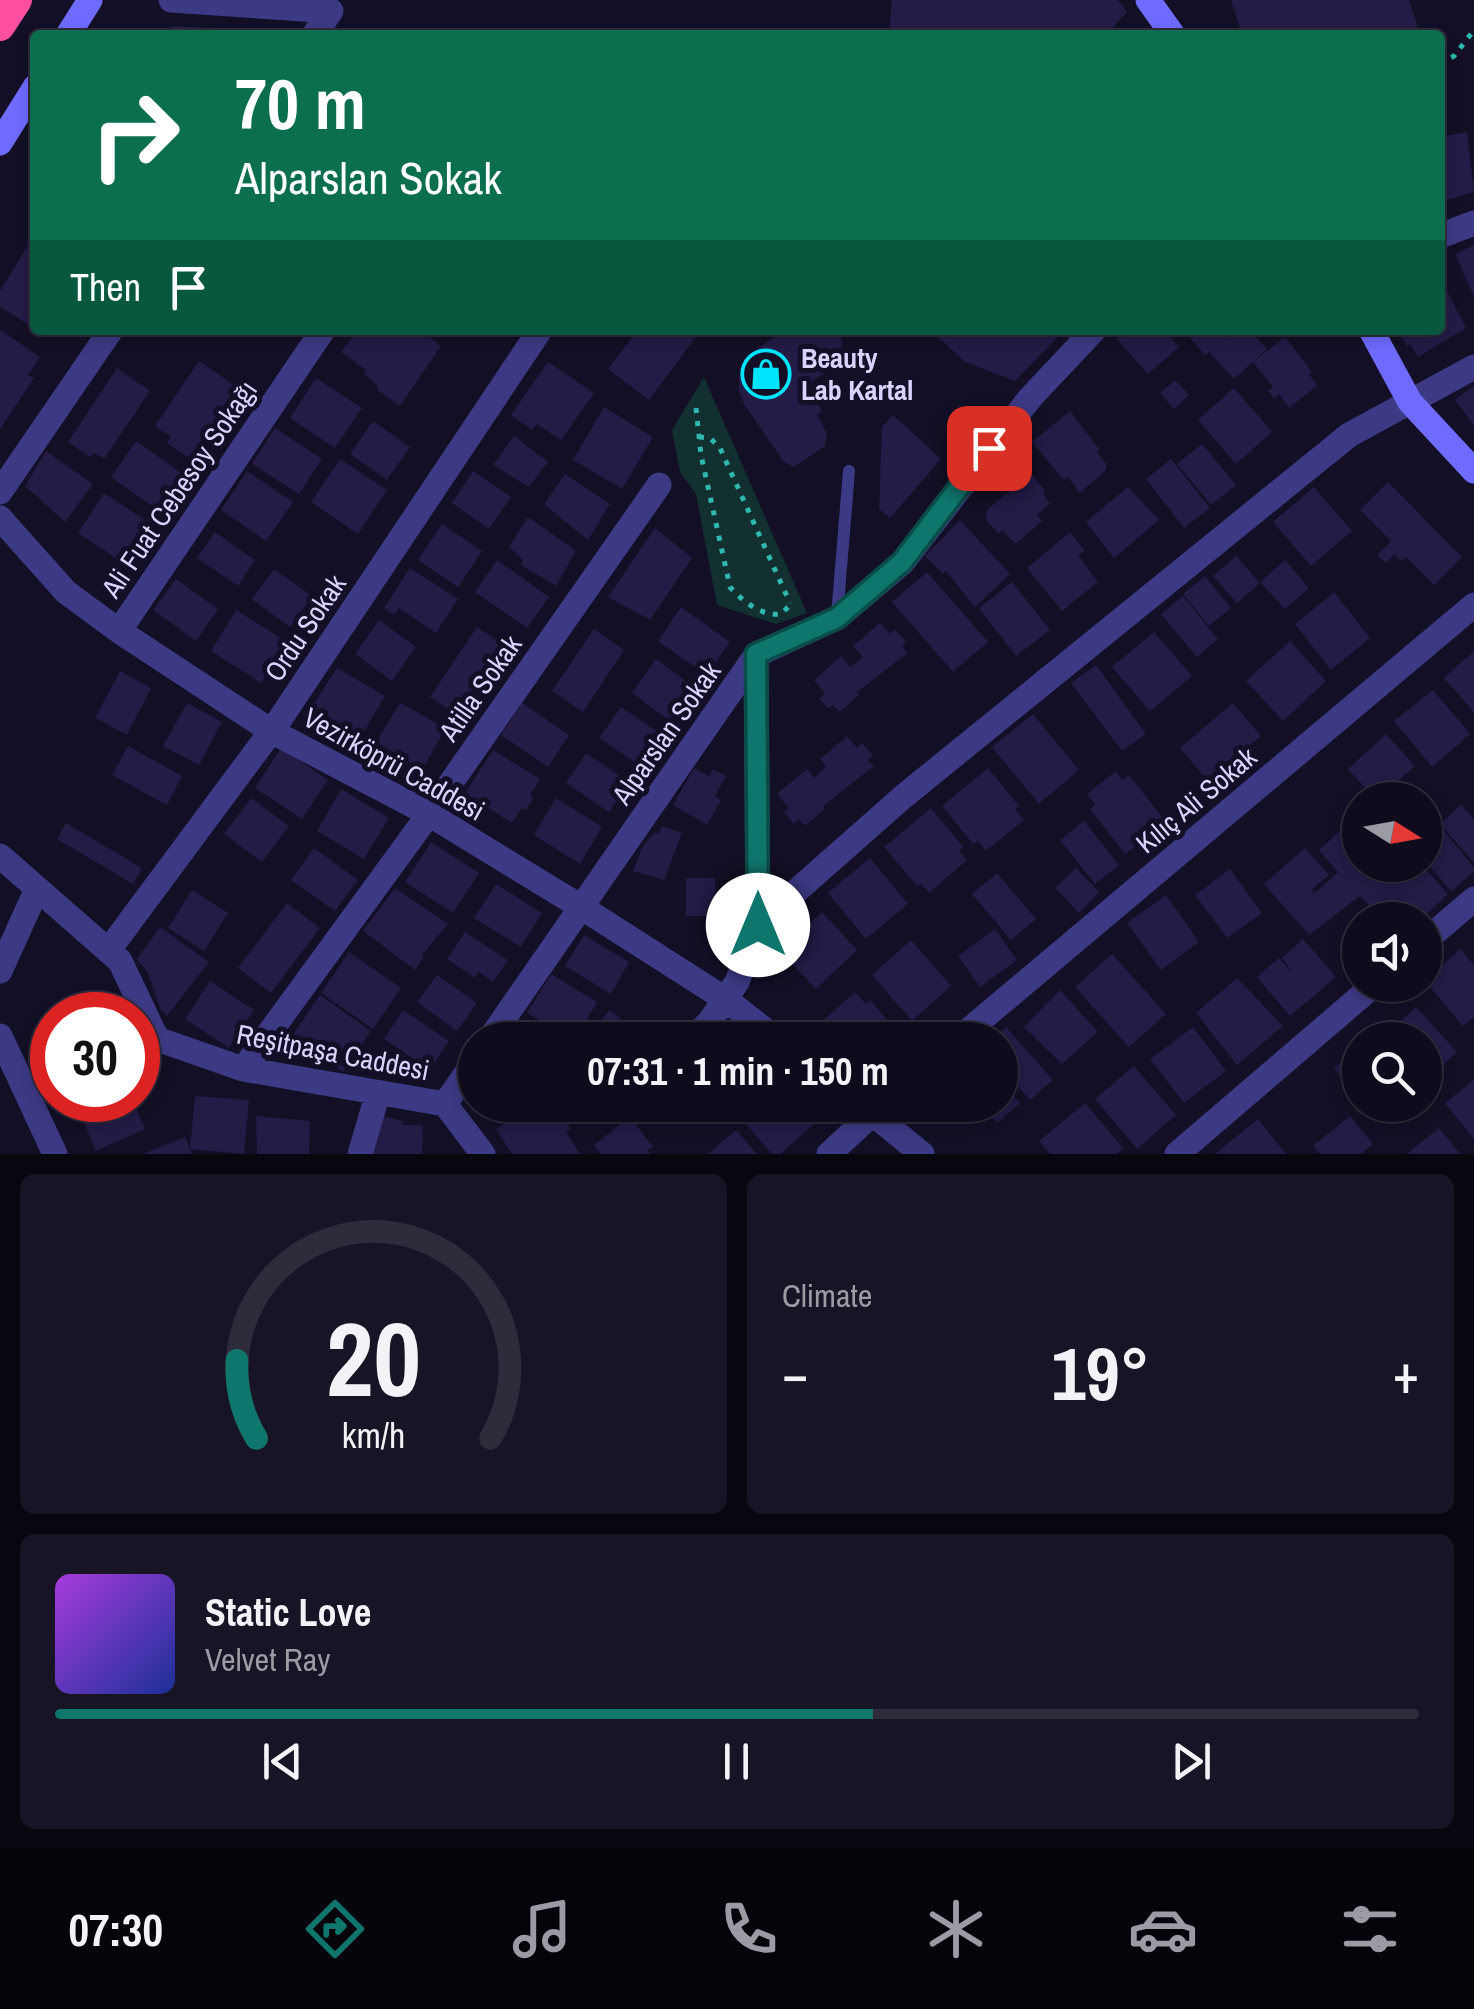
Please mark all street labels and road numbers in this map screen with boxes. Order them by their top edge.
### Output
street label: Ali Fuat Cebesoy Sokağı [92,373,266,606]
street label: Ordu Sokak [255,567,355,689]
street label: Atilla Sokak [429,627,531,749]
street label: Alparslan Sokak [602,654,729,813]
street label: Vezirköprü Caddesi [297,698,491,830]
street label: Kılıç Ali Sokak [1128,738,1265,862]
street label: Reşitpaşa Caddesi [234,1015,432,1089]

